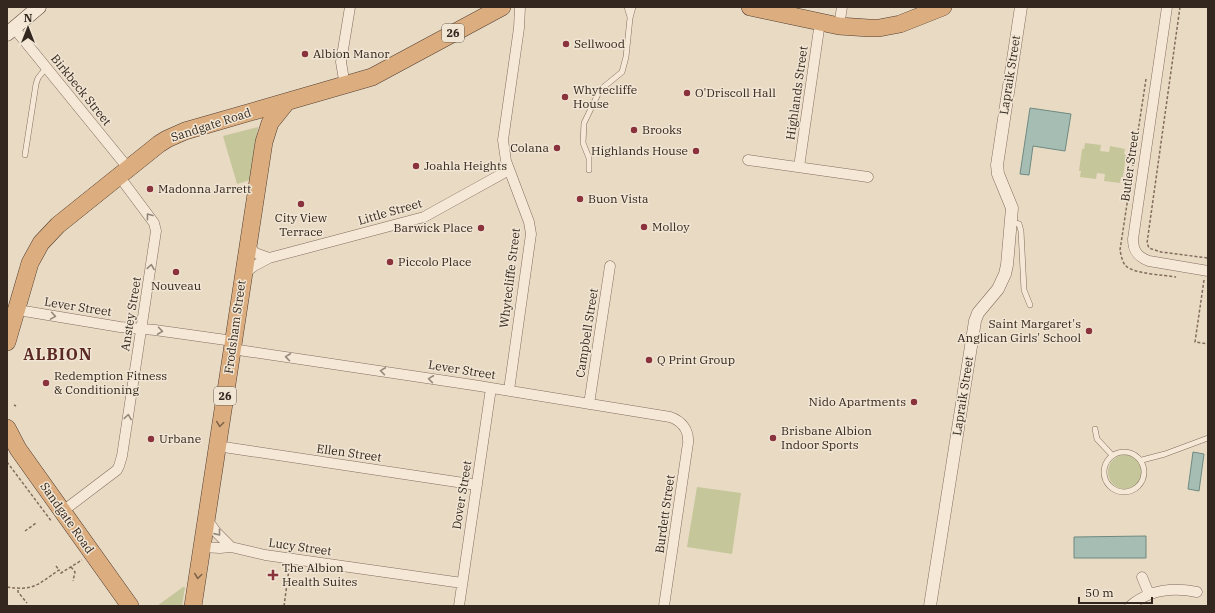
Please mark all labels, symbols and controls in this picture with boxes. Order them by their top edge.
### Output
north arrow [8,8,48,48]
text: N [24,11,33,25]
road number: 26 [442,24,464,42]
street label: Lapraik Street [996,34,1023,116]
place label: Sellwood [574,36,625,51]
marker: Sellwood [561,39,571,49]
street label: Highlands Street [782,45,811,141]
place label: Albion Manor [313,46,390,61]
marker: Albion Manor [300,49,310,59]
street label: Birkbeck Street [48,51,115,128]
place label: Whytecliffe House [573,82,637,111]
place label: O'Driscoll Hall [695,85,776,100]
marker: O'Driscoll Hall [682,88,692,98]
marker: Whytecliffe House [560,92,570,102]
street label: Sandgate Road [169,104,253,145]
place label: Brooks [642,122,682,137]
marker: Brooks [629,125,639,135]
street label: Butler Street [1117,130,1142,202]
place label: Colana [510,140,549,155]
marker: Colana [552,143,562,153]
place label: Highlands House [591,143,688,158]
marker: Highlands House [691,146,701,156]
place label: Joahla Heights [424,158,507,173]
marker: Joahla Heights [411,161,421,171]
place label: Madonna Jarrett [158,181,251,196]
marker: Madonna Jarrett [145,184,155,194]
place label: Buon Vista [588,191,649,206]
marker: Buon Vista [575,194,585,204]
street label: Little Street [356,195,424,228]
marker: City View Terrace [296,199,306,209]
place label: City View Terrace [275,210,328,239]
one-way arrow [147,213,154,220]
place label: Molloy [652,219,690,234]
place label: Barwick Place [393,220,473,235]
marker: Molloy [639,222,649,232]
marker: Barwick Place [476,223,486,233]
street label: Whytecliffe Street [496,227,523,329]
place label: Piccolo Place [398,254,472,269]
marker: Piccolo Place [385,257,395,267]
one-way arrow [146,264,155,270]
marker: Nouveau [171,267,181,277]
street label: Anstey Street [117,276,144,352]
place label: Nouveau [151,278,202,293]
street label: Frodsham Street [220,279,249,375]
street label: Campbell Street [572,287,601,379]
street label: Lever Street [43,294,113,319]
one-way arrow [50,311,57,320]
place label: Saint Margaret's Anglican Girls' School [957,316,1081,345]
one-way arrow [157,326,163,335]
marker: Saint Margaret's Anglican Girls' School [1084,326,1094,336]
district label: ALBION [23,344,93,364]
place label: Q Print Group [657,352,735,367]
one-way arrow [285,353,291,362]
marker: Q Print Group [644,355,654,365]
street label: Lapraik Street [949,355,976,437]
street label: Lever Street [427,357,497,382]
one-way arrow [380,367,386,376]
place label: Redemption Fitness & Conditioning [54,368,167,397]
one-way arrow [428,375,434,383]
marker: Redemption Fitness & Conditioning [41,378,51,388]
road number: 26 [214,387,236,405]
place label: Nido Apartments [809,394,906,409]
marker: Nido Apartments [909,397,919,407]
one-way arrow [123,414,132,420]
one-way arrow [216,421,225,427]
place label: Brisbane Albion Indoor Sports [781,423,872,452]
place label: Urbane [159,431,201,446]
marker: Brisbane Albion Indoor Sports [768,433,778,443]
marker: Urbane [146,434,156,444]
street label: Ellen Street [316,441,383,464]
street label: Dover Street [449,459,474,530]
street label: Burdett Street [652,474,677,554]
street label: Sandgate Road [37,479,98,556]
one-way arrow [213,528,220,535]
street label: Lucy Street [268,535,333,558]
place label: The Albion Health Suites [282,560,358,589]
marker: The Albion Health Suites [267,569,279,581]
one-way arrow [194,573,203,579]
scale bar [1079,579,1152,605]
text: 50 m [1085,585,1114,600]

